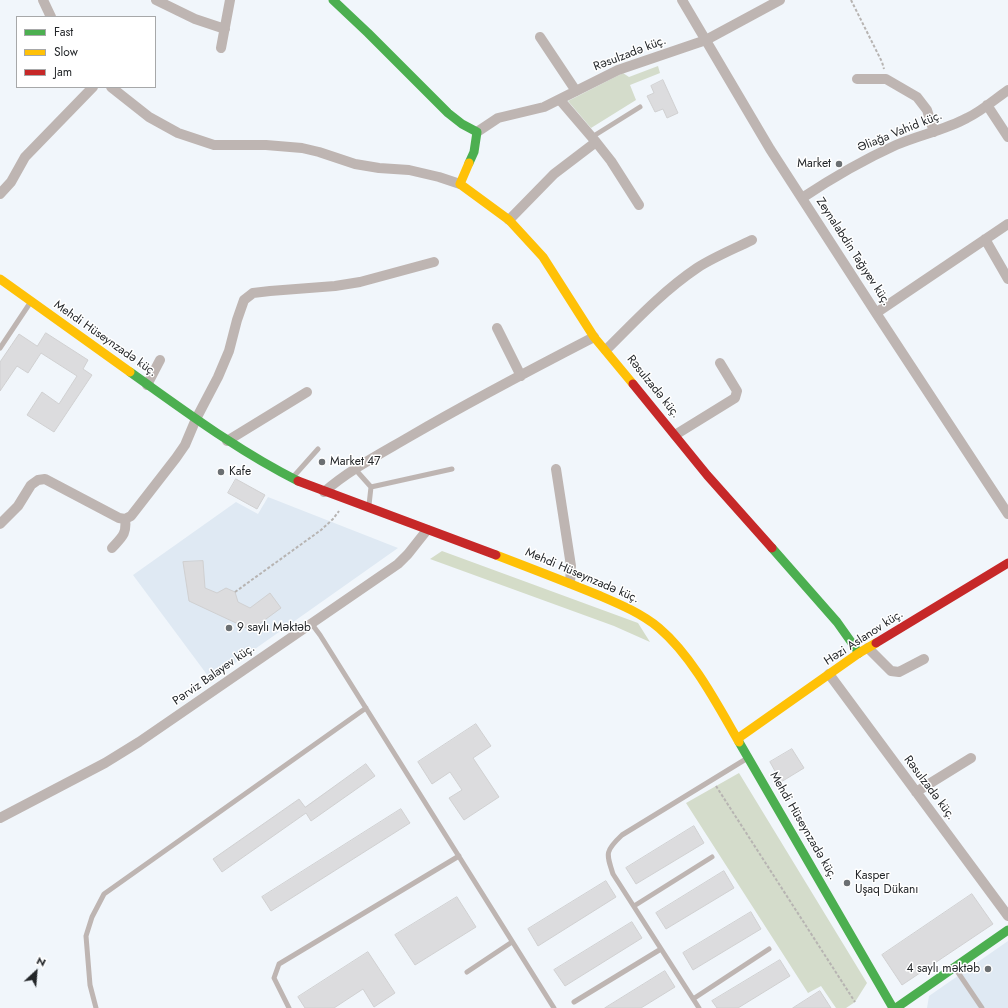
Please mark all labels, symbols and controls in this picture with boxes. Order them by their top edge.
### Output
legend [16,16,156,88]
text: Fast [54,23,73,41]
street label: Rəsulzadə küç. [592,34,668,74]
text: Slow [54,43,78,61]
text: Jam [54,63,72,81]
street label: Əliağa Vahid küç. [856,108,944,156]
place label: Market [797,157,831,171]
marker: Market [834,159,844,169]
street label: Zeynalabdin Tağıyev küç. [813,195,893,309]
street label: Mehdi Hüseynzadə küç. [51,298,159,380]
street label: Rəsulzadə küç. [623,353,683,421]
place label: Market 47 [330,455,381,469]
marker: Market 47 [317,457,327,467]
place label: Kafe [229,465,251,479]
marker: Kafe [216,467,226,477]
street label: Mehdi Hüseynzadə küç. [523,545,641,607]
street label: Həzi Aslanov küç. [822,607,906,669]
place label: 9 saylı Məktəb [237,621,311,635]
marker: 9 saylı Məktəb [224,623,234,633]
street label: Pərviz Balayev küç. [170,641,258,709]
street label: Rəsulzadə küç. [900,753,958,823]
street label: Mehdi Hüseynzadə küç. [766,769,840,883]
place label: Kasper Uşaq Dükanı [855,869,918,897]
marker: Kasper Uşaq Dükanı [842,878,852,888]
north arrow [16,952,56,992]
text: N [34,952,49,970]
place label: 4 saylı məktəb [906,962,980,976]
marker: 4 saylı məktəb [983,964,993,974]

